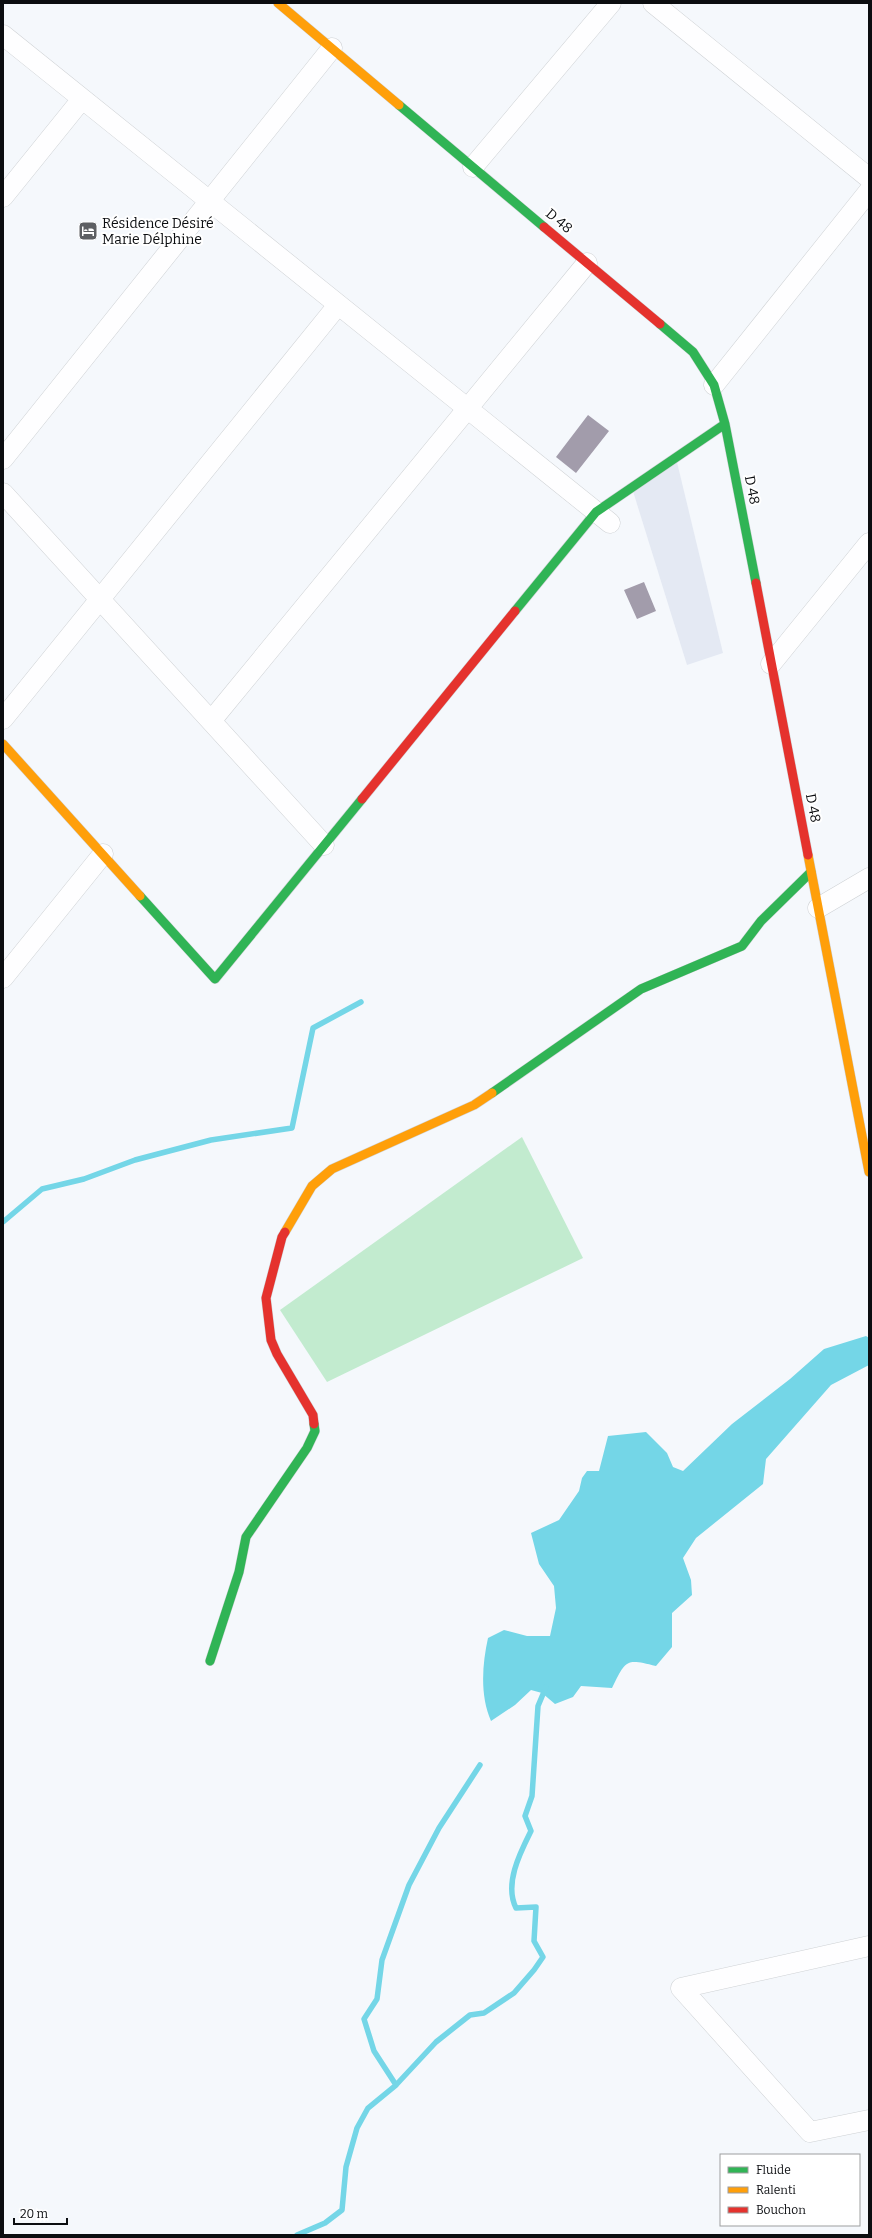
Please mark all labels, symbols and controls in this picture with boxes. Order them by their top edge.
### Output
street label: D 48 [542,205,576,237]
place label: Résidence Désiré Marie Délphine [102,215,214,248]
hotel icon: Résidence Désiré Marie Délphine [77,220,99,242]
street label: D 48 [741,474,763,506]
street label: D 48 [802,792,824,824]
legend [720,2154,860,2226]
text: Fluide [756,2163,791,2177]
text: Ralenti [756,2183,796,2197]
scale bar [14,2200,67,2226]
text: Bouchon [756,2203,806,2217]
text: 20 m [20,2207,49,2221]

